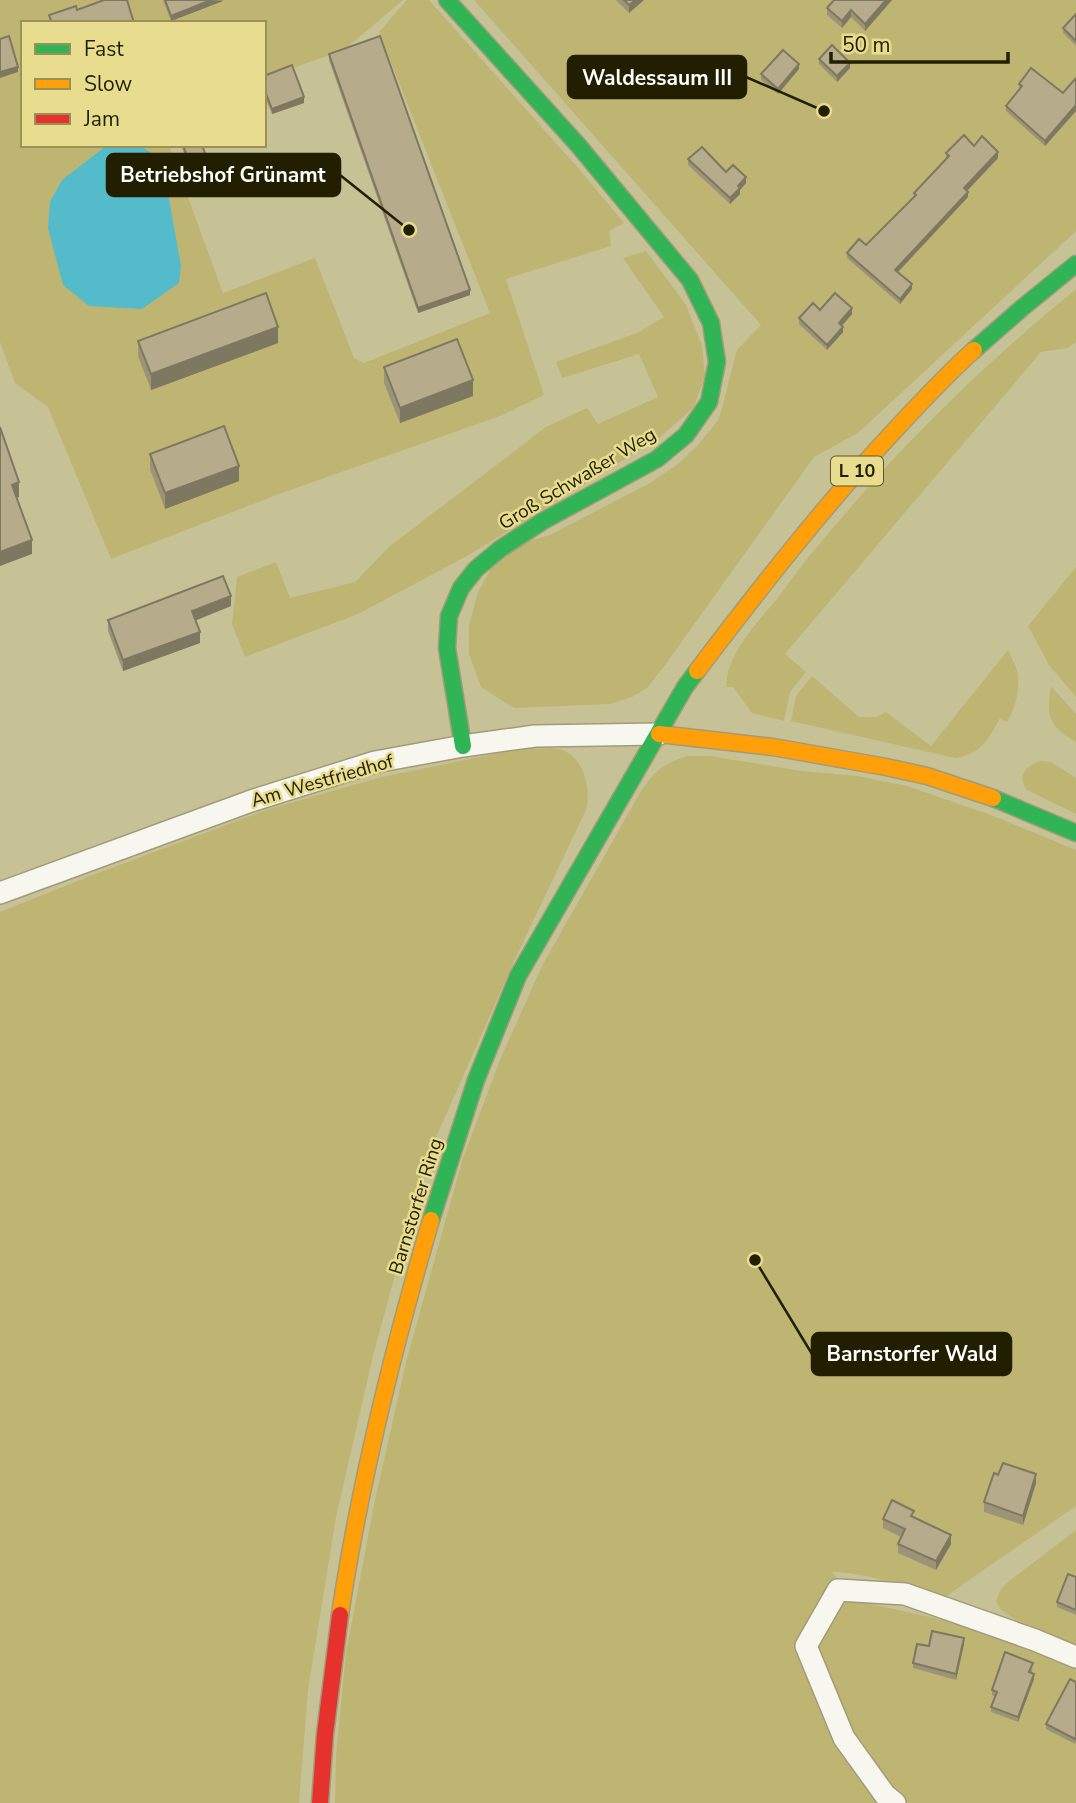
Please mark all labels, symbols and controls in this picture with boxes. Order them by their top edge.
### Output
legend [21,21,266,147]
scale bar [831,21,1008,65]
text: 50 m [842,31,891,59]
text: Fast [84,35,124,63]
callout: Waldessaum III [568,56,746,98]
text: Waldessaum III [582,64,732,92]
text: Slow [84,70,133,98]
text: Jam [83,105,120,133]
callout: Betriebshof Grünamt [107,154,340,196]
text: Betriebshof Grünamt [120,161,327,189]
street label: Groß Schwaßer Weg [494,422,661,536]
road number: L 10 [831,457,883,486]
street label: Am Westfriedhof [248,748,397,814]
street label: Barnstorfer Ring [383,1135,449,1277]
callout: Barnstorfer Wald [812,1333,1011,1375]
text: Barnstorfer Wald [827,1340,997,1368]

